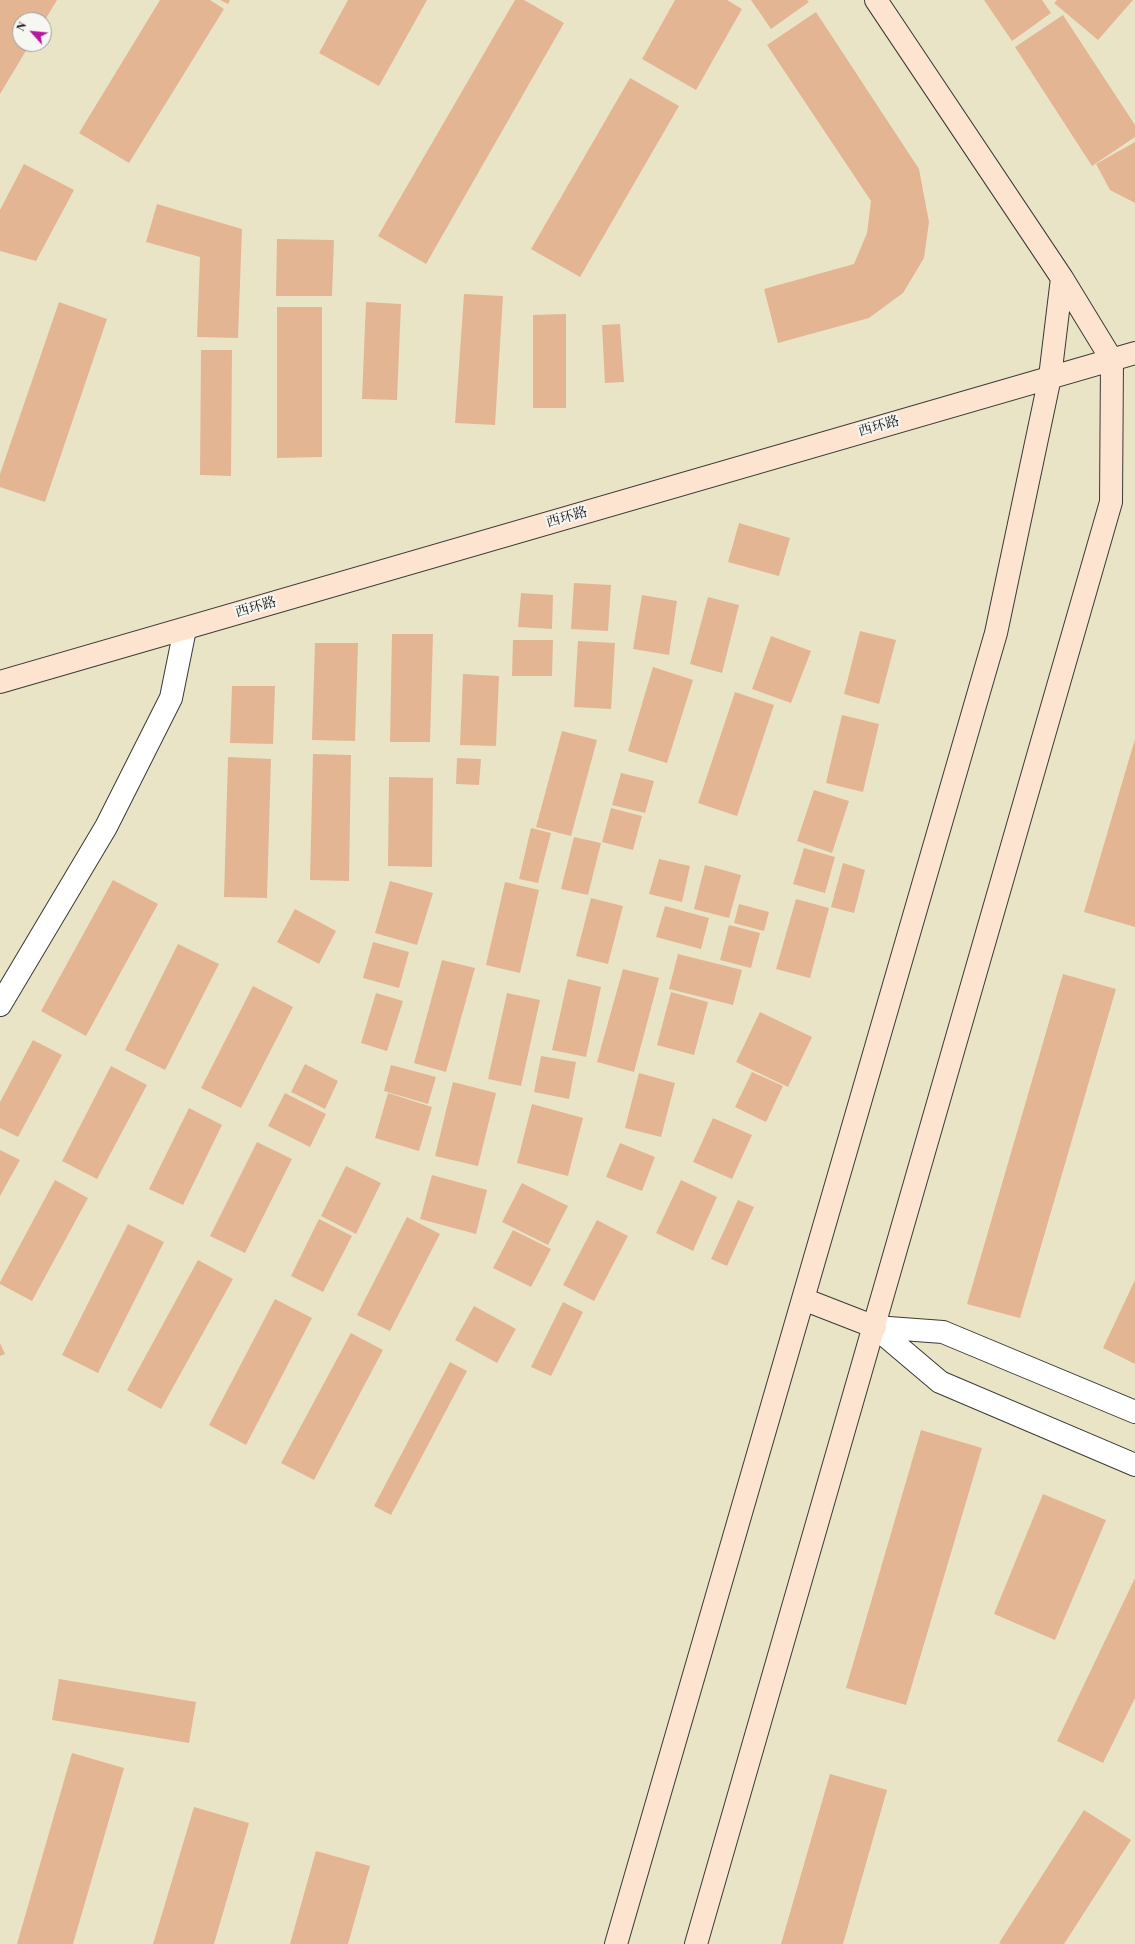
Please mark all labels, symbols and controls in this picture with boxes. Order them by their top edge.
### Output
north arrow [12,12,52,52]
text: N [14,20,30,34]
street label: 西环路 [856,413,902,441]
street label: 西环路 [544,504,590,532]
street label: 西环路 [233,594,279,622]

